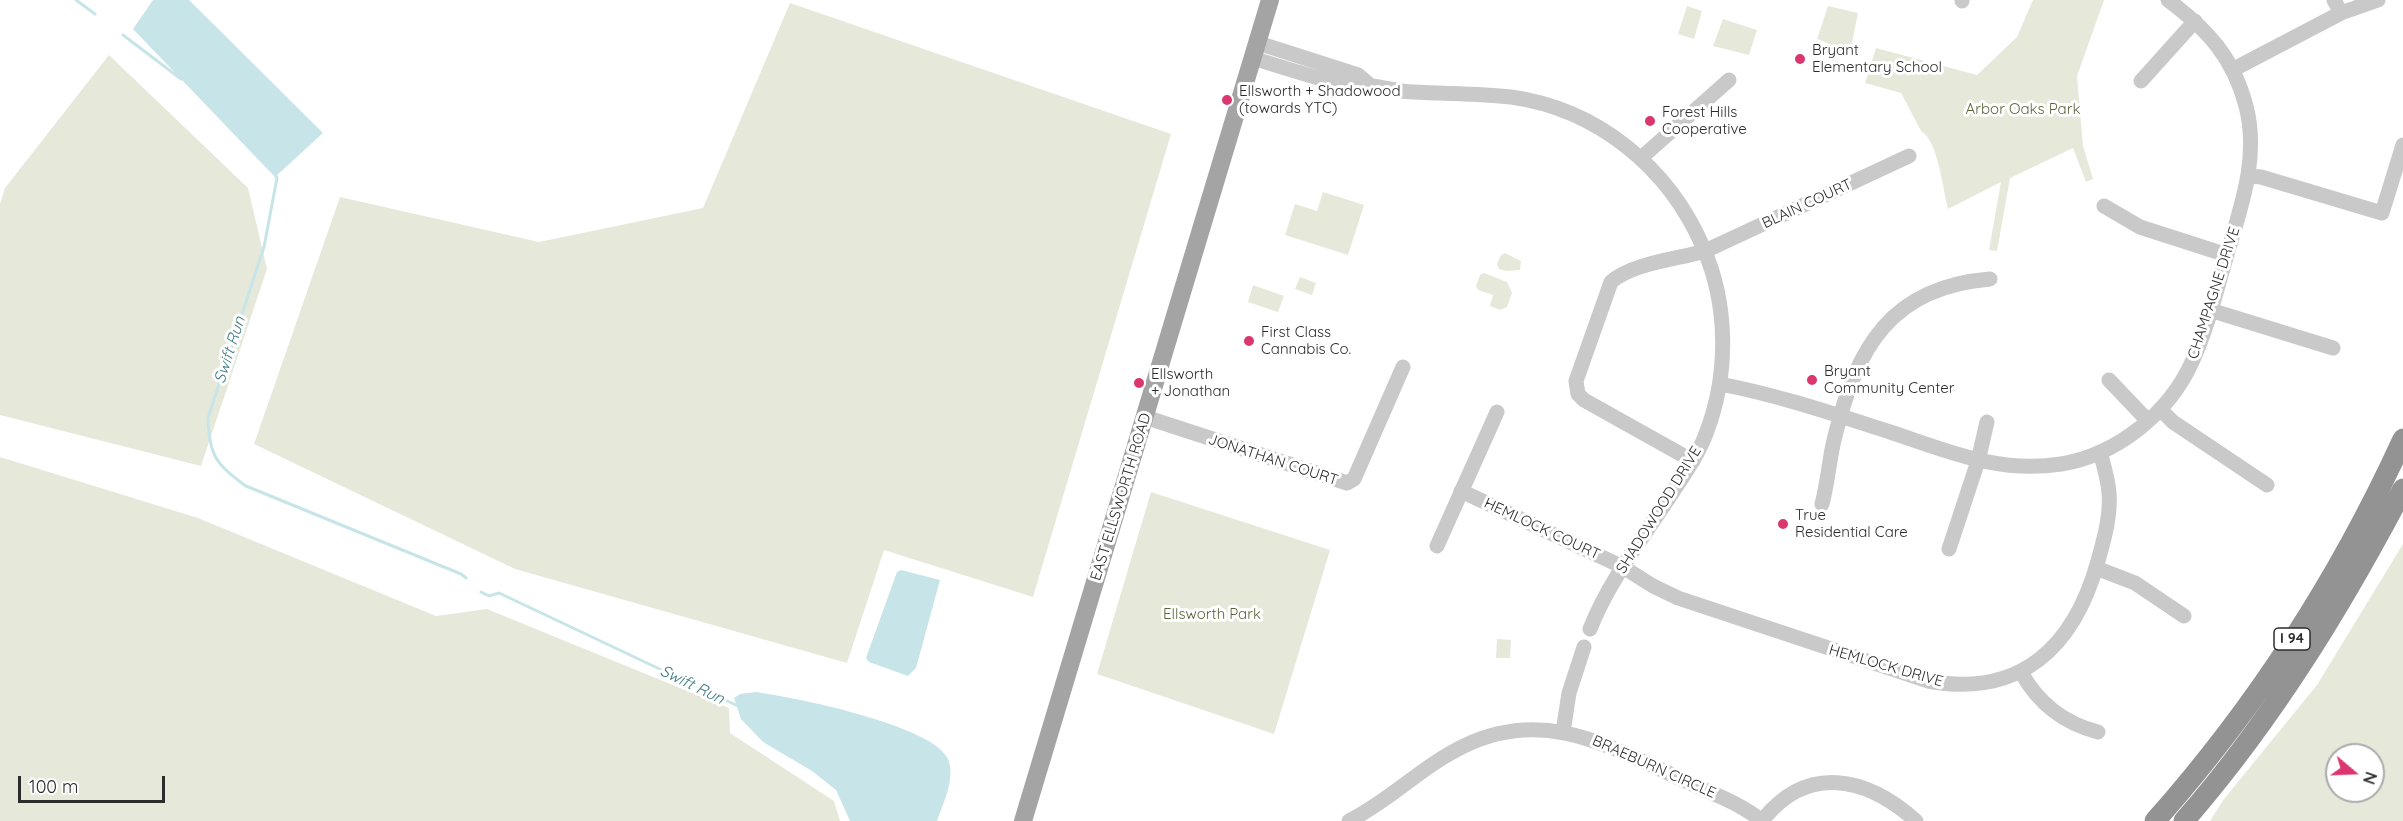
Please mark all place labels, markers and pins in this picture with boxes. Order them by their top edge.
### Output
place label: Bryant Elementary School [1812,41,1942,76]
marker: Bryant Elementary School [1793,52,1807,66]
place label: Ellsworth + Shadowood (towards YTC) [1239,82,1400,117]
marker: Ellsworth + Shadowood (towards YTC) [1220,93,1234,107]
place label: Forest Hills Cooperative [1662,103,1747,138]
marker: Forest Hills Cooperative [1643,114,1657,128]
place label: First Class Cannabis Co. [1261,323,1351,358]
marker: First Class Cannabis Co. [1242,334,1256,348]
place label: Bryant Community Center [1824,362,1955,397]
place label: Ellsworth + Jonathan [1151,365,1230,400]
marker: Bryant Community Center [1805,373,1819,387]
marker: Ellsworth + Jonathan [1132,376,1146,390]
place label: True Residential Care [1795,506,1908,541]
marker: True Residential Care [1776,517,1790,531]

